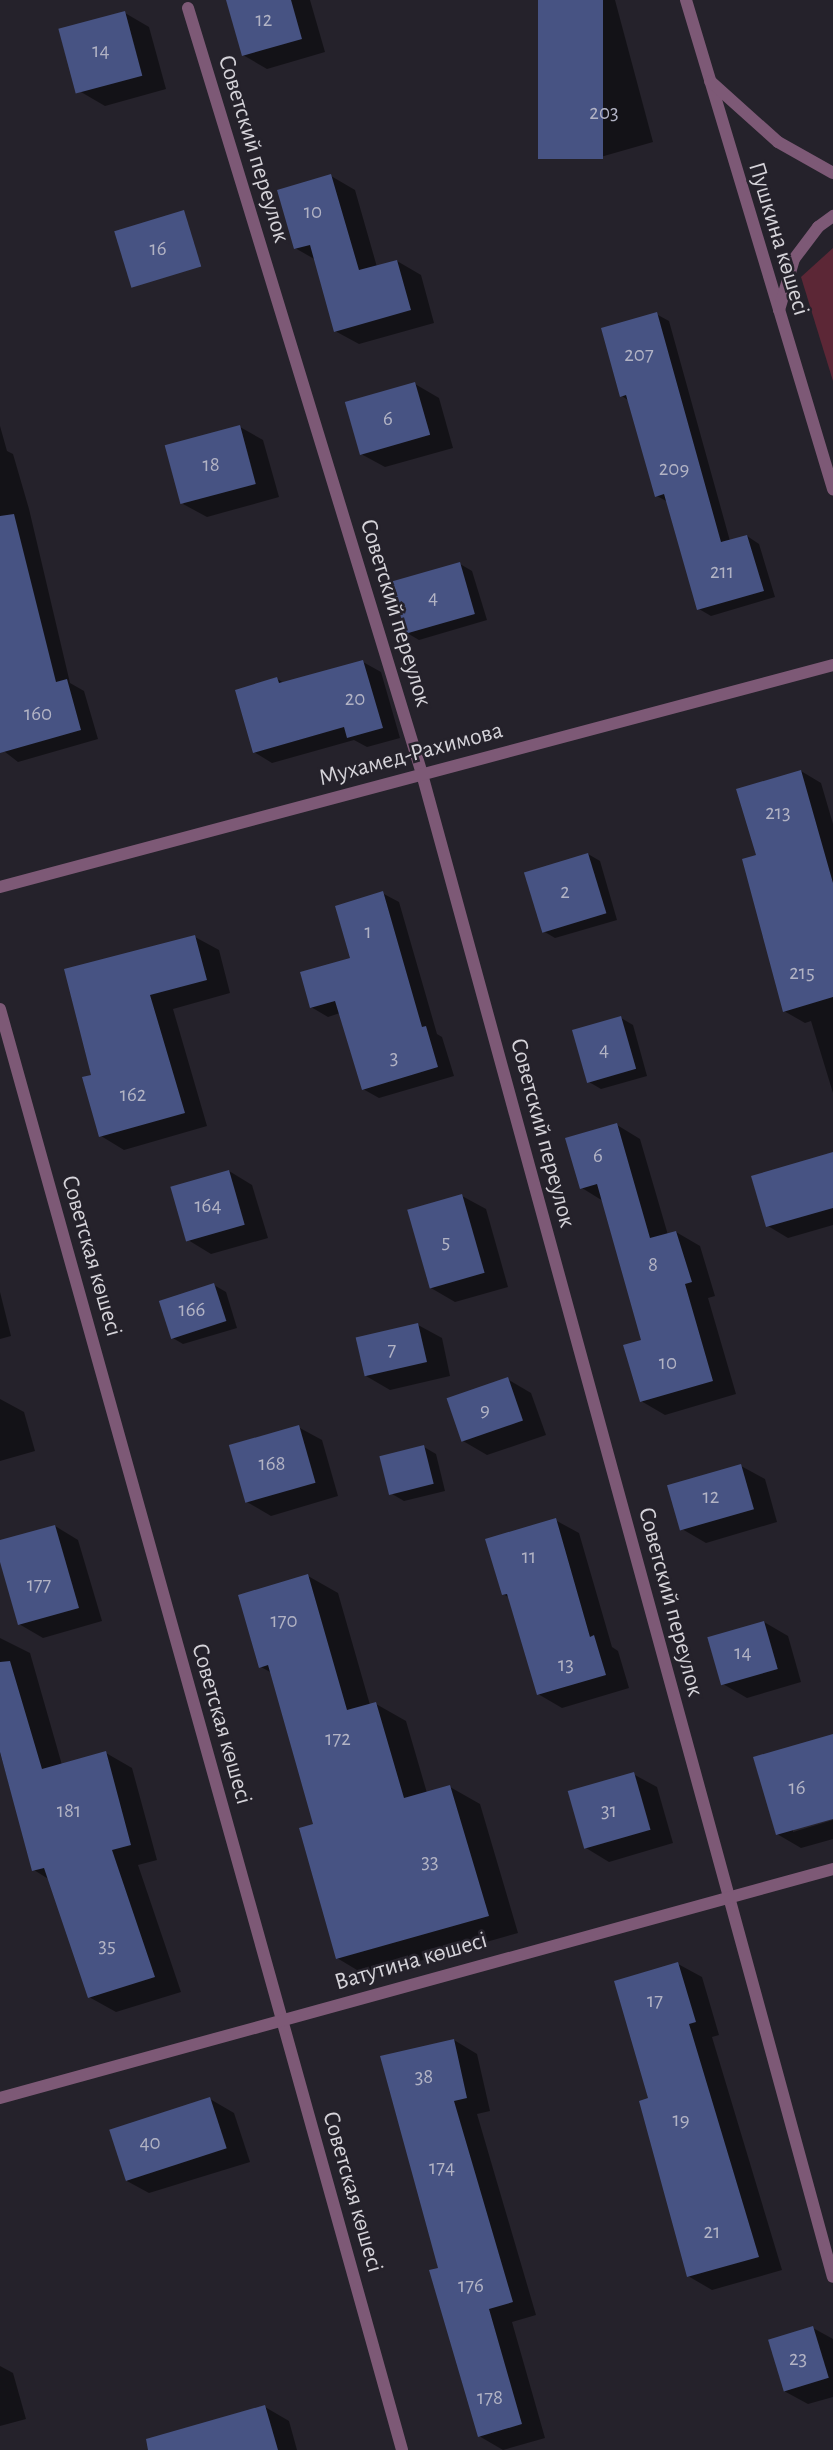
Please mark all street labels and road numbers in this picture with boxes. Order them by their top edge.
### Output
street label: Советский переулок [211,52,295,246]
street label: Пушкина көшесі [741,159,815,319]
street label: Советский переулок [353,516,437,710]
street label: Мухамед-Рахимова [316,717,506,793]
street label: Советский переулок [503,1035,581,1231]
street label: Советская көшесі [54,1172,128,1340]
street label: Советский переулок [631,1504,709,1700]
street label: Советская көшесі [184,1640,258,1808]
street label: Ватутина көшесі [331,1926,491,1998]
street label: Советская көшесі [315,2108,389,2276]

